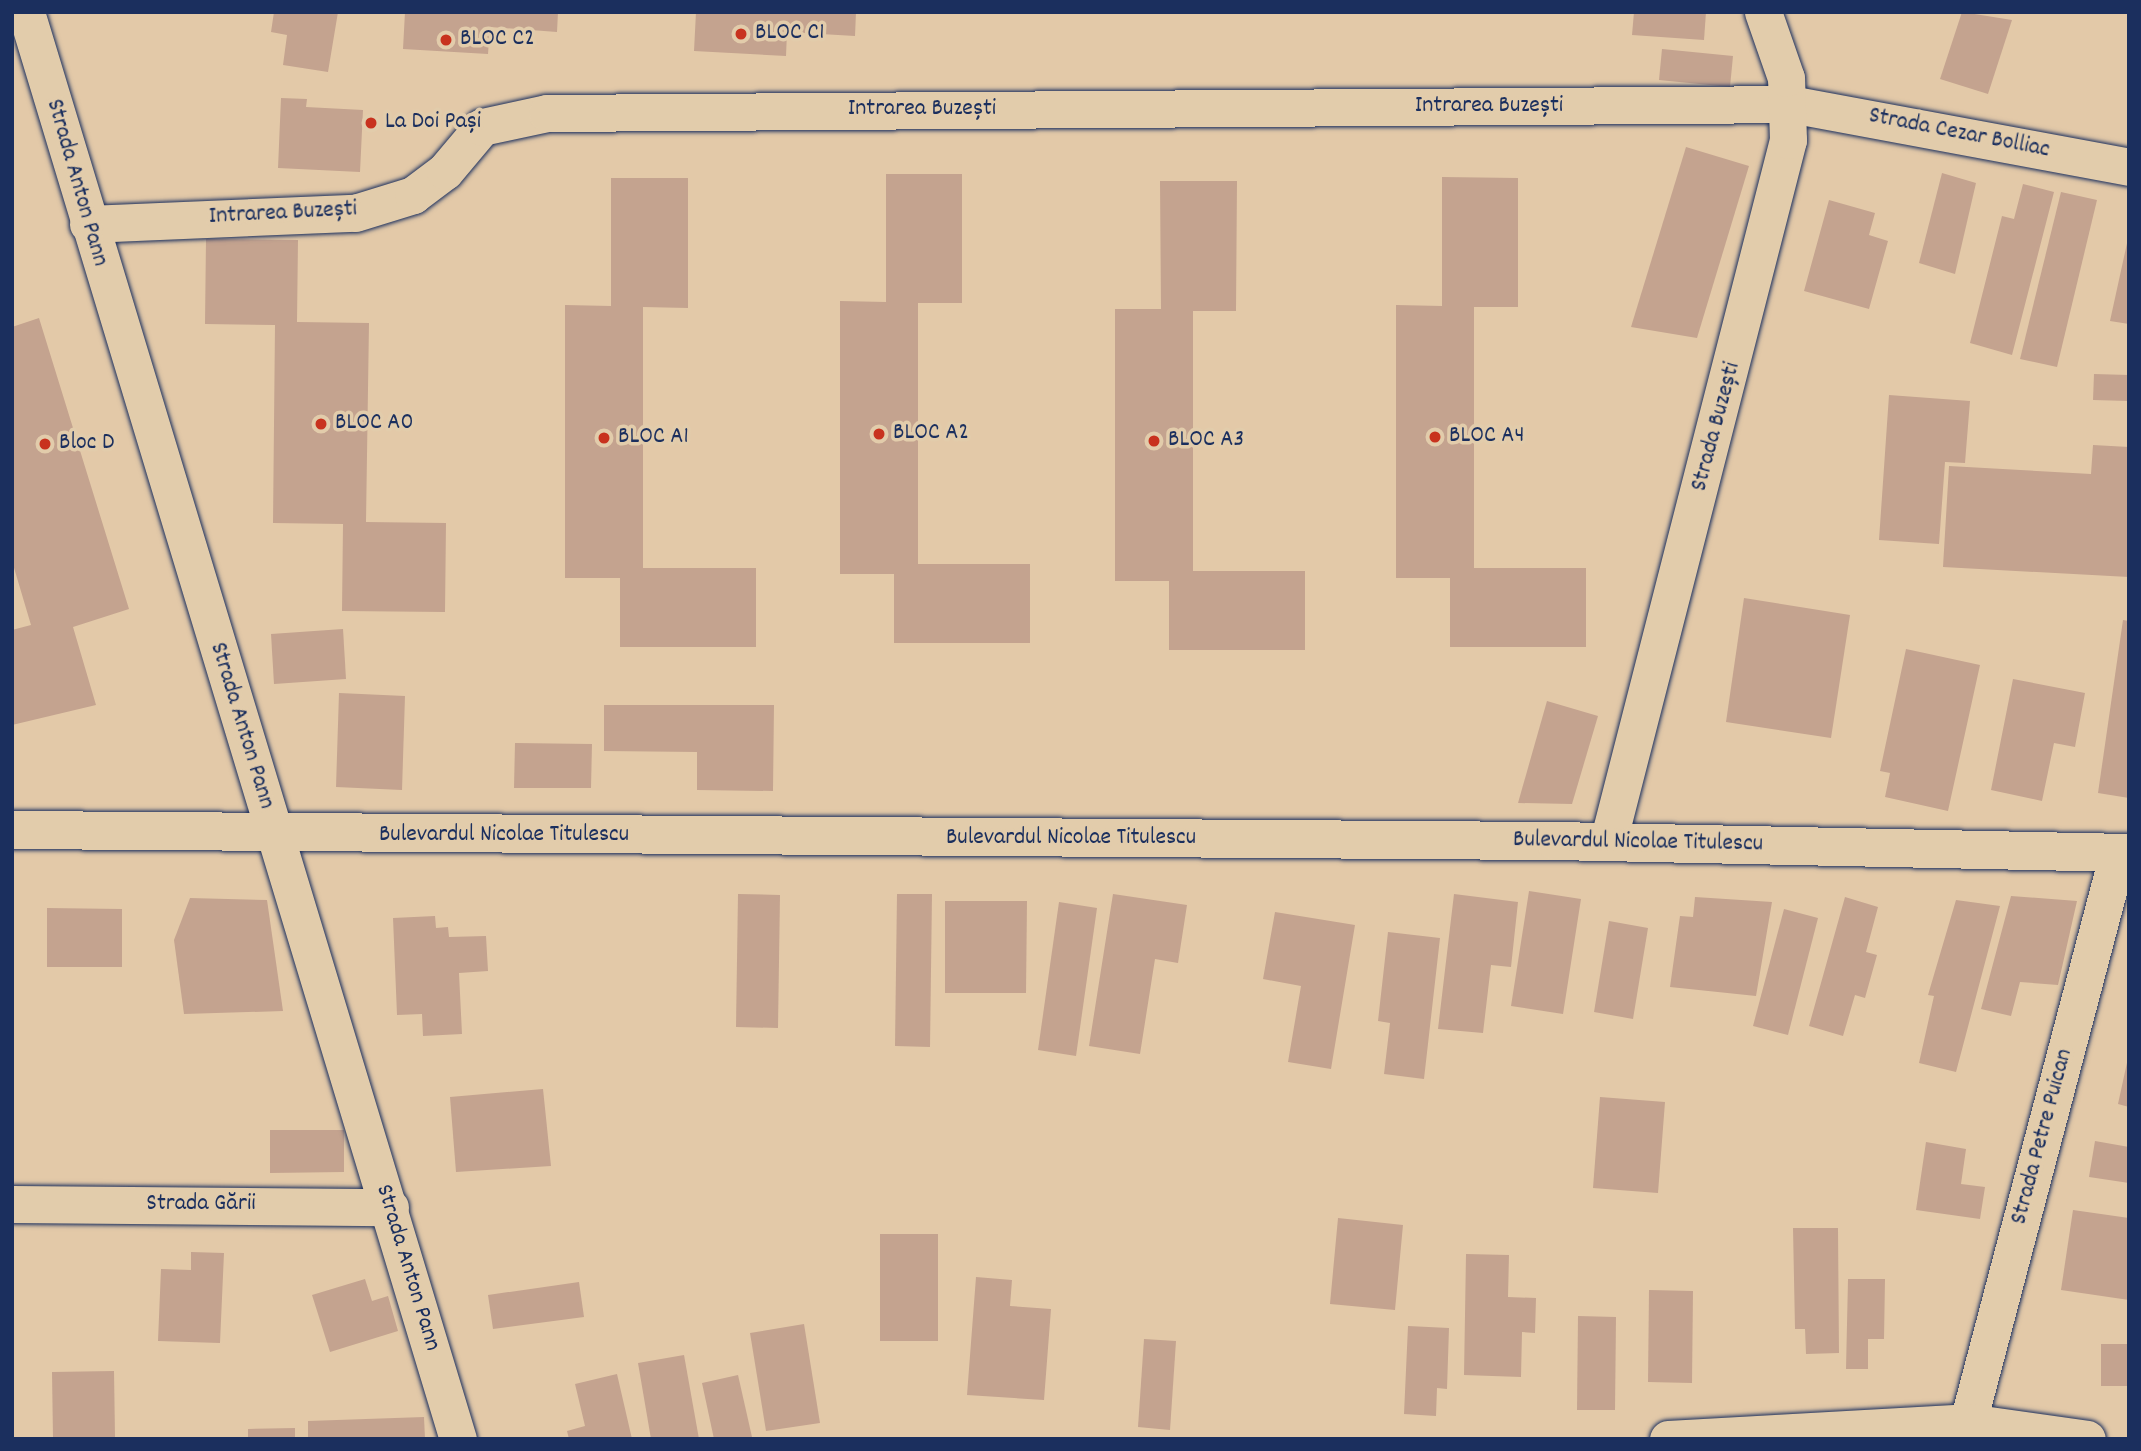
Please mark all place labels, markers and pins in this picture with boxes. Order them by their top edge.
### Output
place label: BLOC C1 [755,20,824,48]
place label: BLOC C2 [460,26,535,54]
marker: BLOC C1 [733,26,749,42]
marker: BLOC C2 [438,32,454,48]
place label: La Doi Pași [385,109,481,137]
marker: La Doi Pași [363,115,379,131]
place label: BLOC A0 [335,410,414,438]
marker: BLOC A0 [313,416,329,432]
place label: BLOC A2 [893,420,969,448]
place label: BLOC A4 [1449,423,1524,451]
place label: BLOC A1 [618,424,689,452]
marker: BLOC A2 [871,426,887,442]
place label: BLOC A3 [1168,427,1244,455]
marker: BLOC A4 [1427,429,1443,445]
place label: Bloc D [59,430,114,458]
marker: BLOC A1 [596,430,612,446]
marker: BLOC A3 [1146,433,1162,449]
marker: Bloc D [37,436,53,452]

